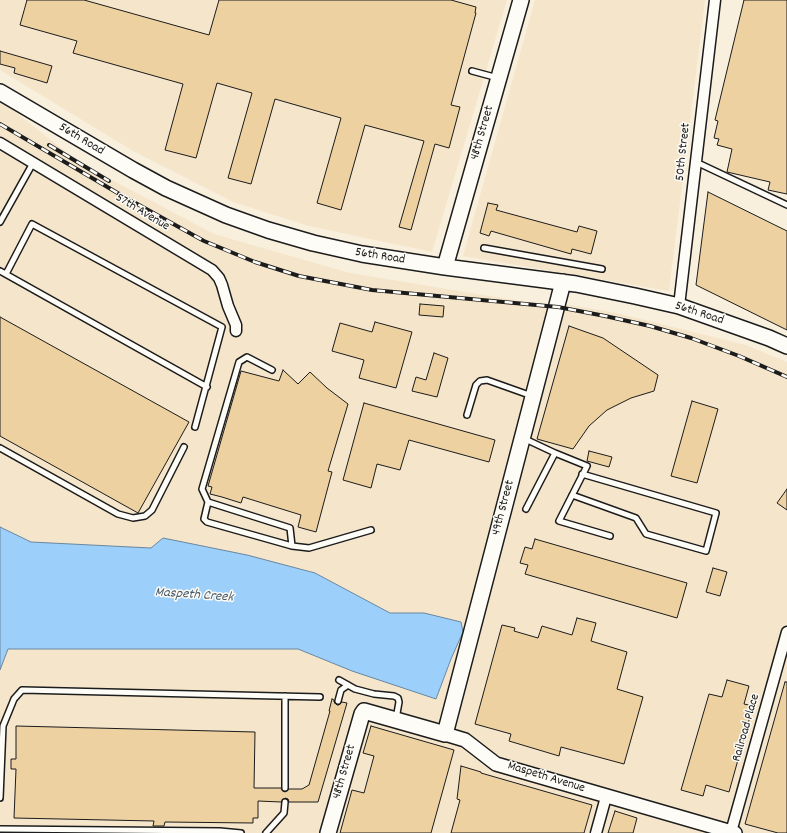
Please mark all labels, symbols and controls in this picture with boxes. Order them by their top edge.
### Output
street label: 48th Street [468,104,498,162]
street label: 56th Road [55,120,107,160]
street label: 50th Street [673,122,695,182]
street label: 57th Avenue [112,191,172,235]
street label: 56th Road [354,245,406,269]
street label: 56th Road [673,299,725,329]
street label: 49th Street [489,479,519,537]
water label: Maspeth Creek [154,585,234,607]
street label: Railroad Place [730,692,764,764]
street label: 48th Street [330,743,360,801]
street label: Maspeth Avenue [505,759,587,797]

